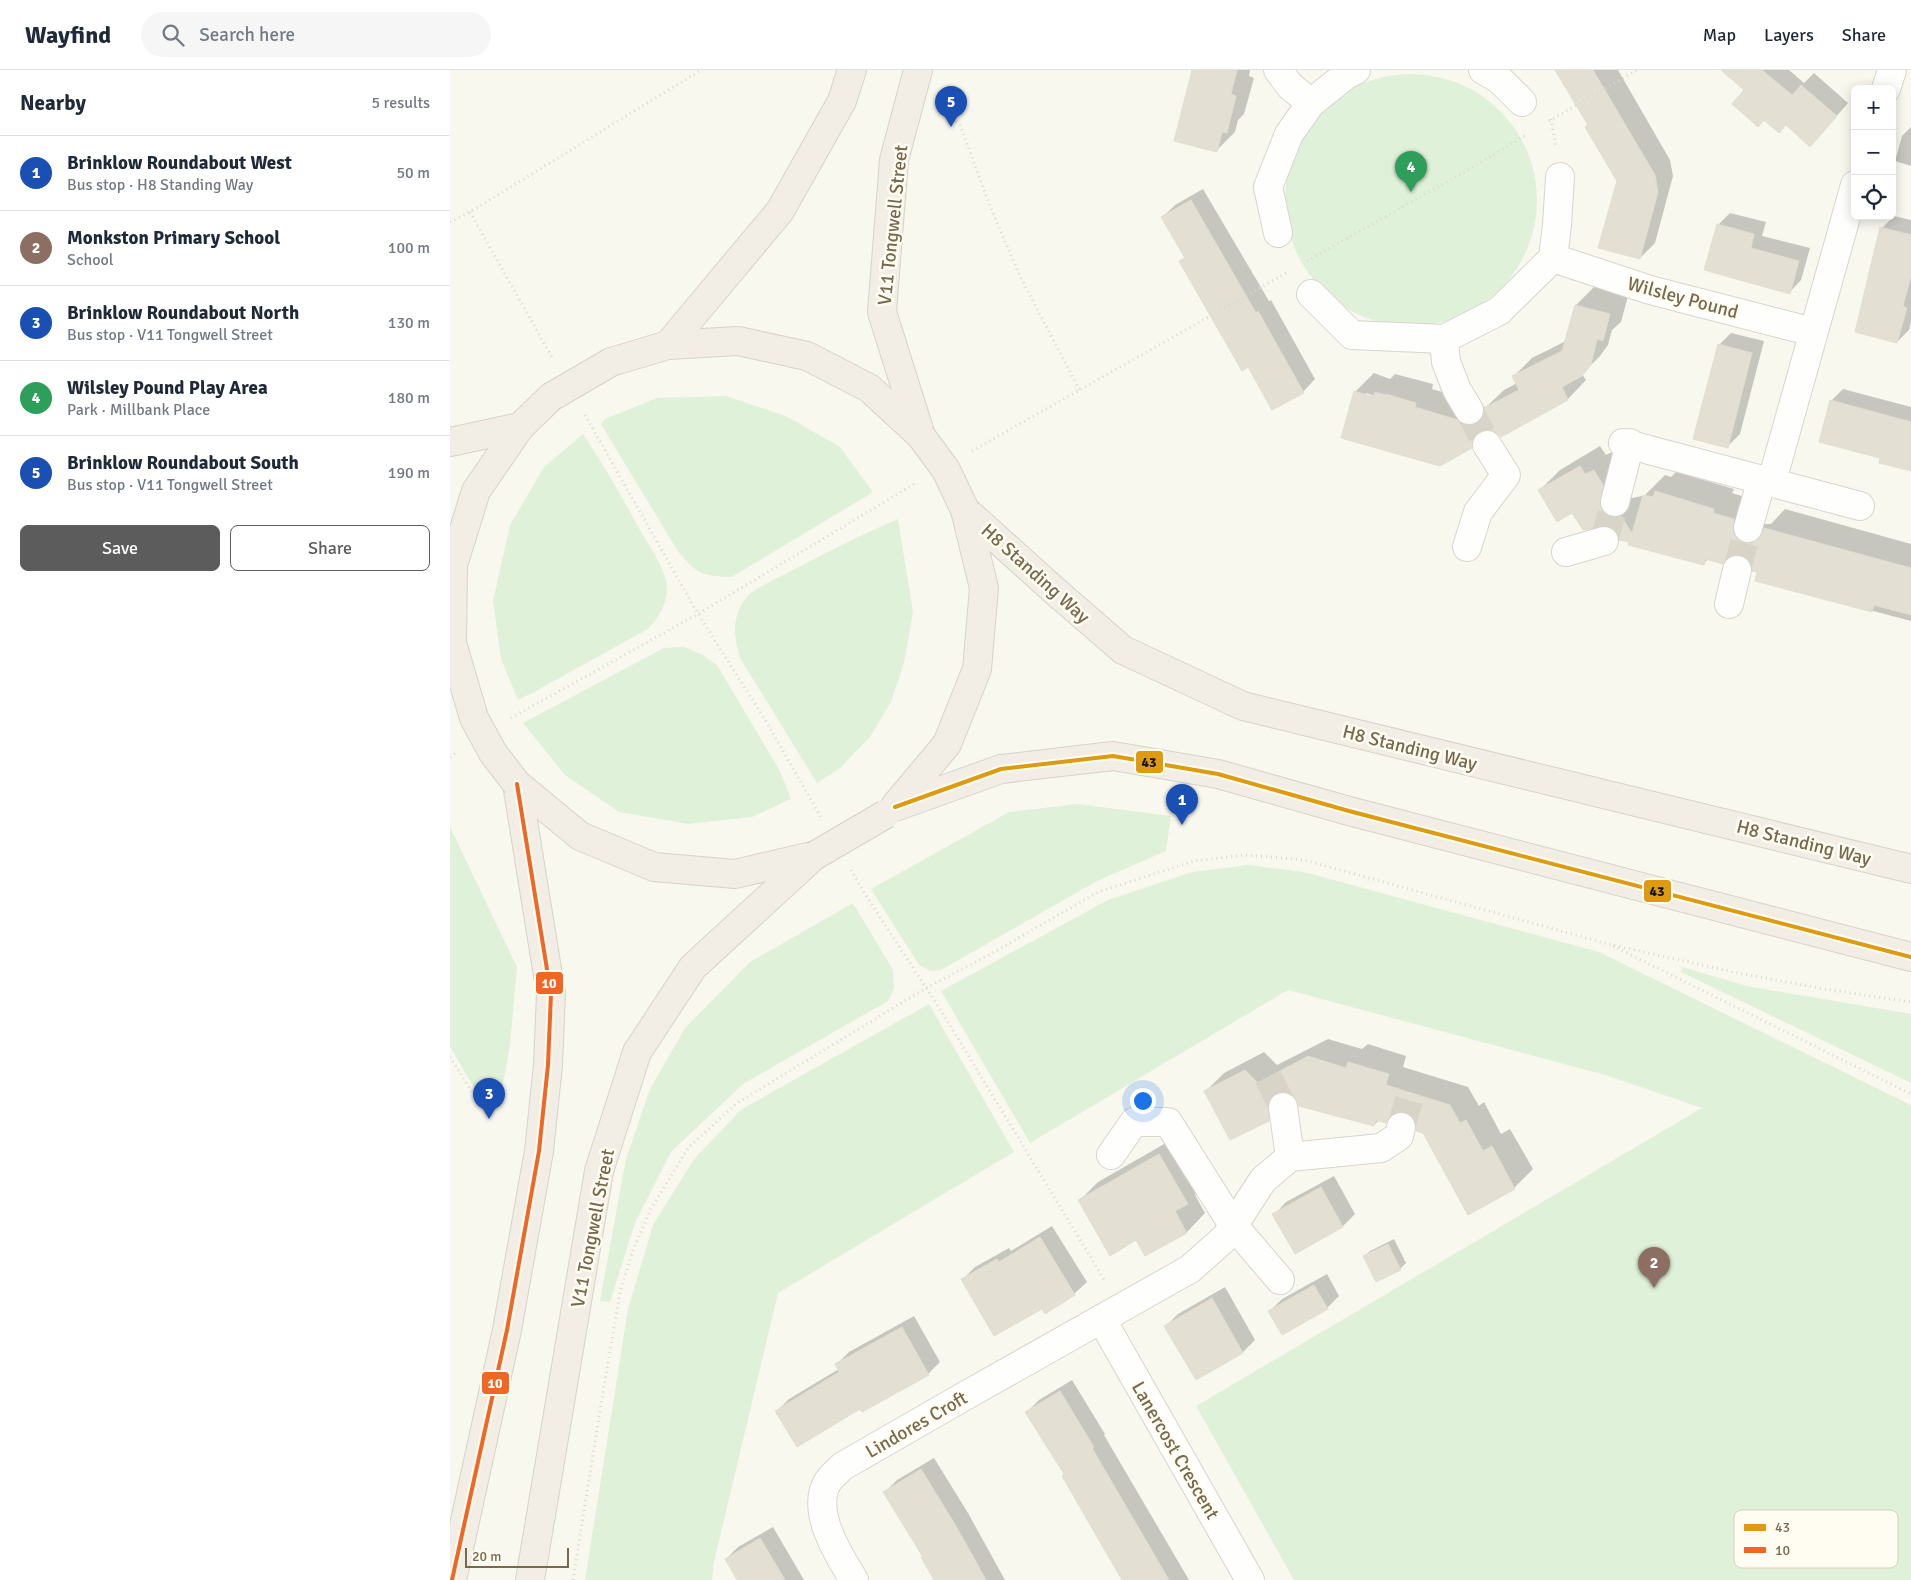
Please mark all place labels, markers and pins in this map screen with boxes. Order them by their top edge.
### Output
pin: 5 [935,86,967,127]
pin: 4 [1395,151,1427,192]
pin: 1 [1166,784,1198,825]
pin: 3 [473,1078,505,1119]
pin: 2 [1638,1247,1670,1288]

